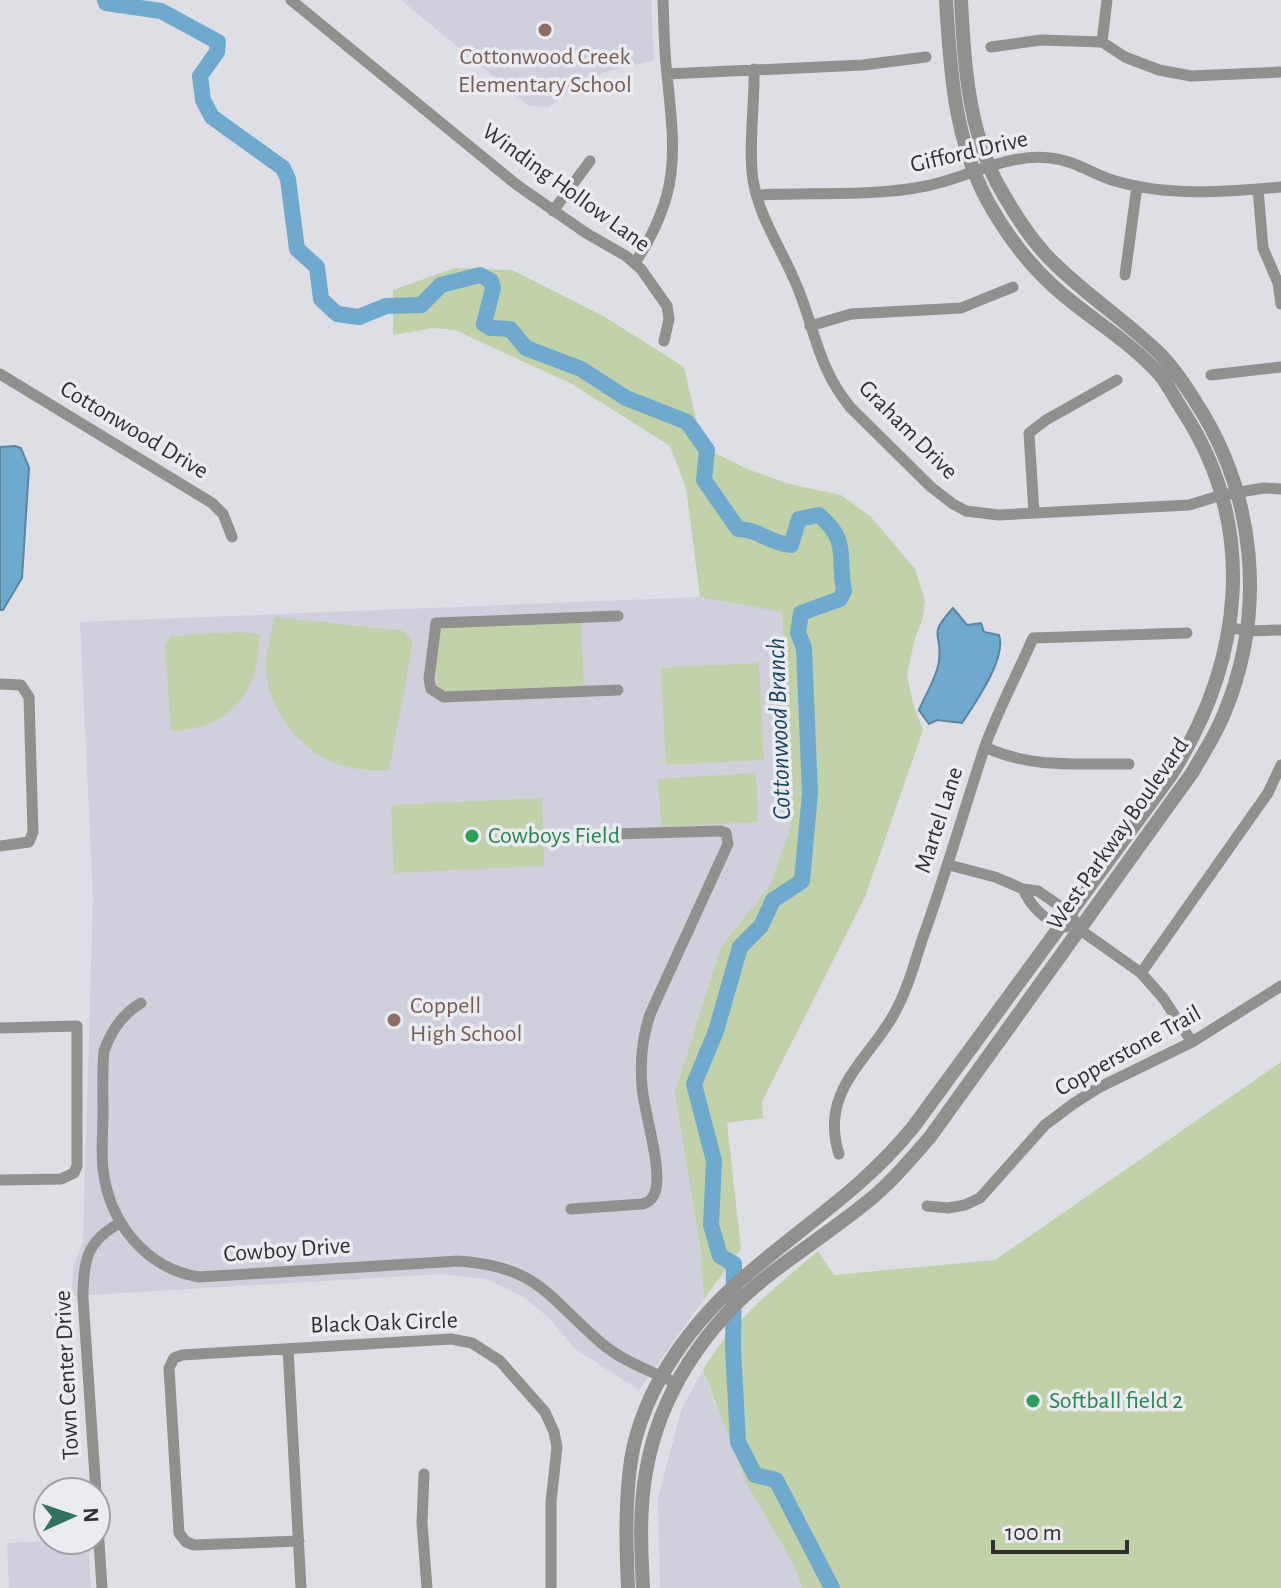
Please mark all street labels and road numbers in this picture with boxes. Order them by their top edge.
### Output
street label: Winding Hollow Lane [478,119,654,257]
street label: Gifford Drive [908,127,1030,177]
street label: Cottonwood Drive [56,376,212,484]
street label: Graham Drive [854,376,962,484]
street label: West Parkway Boulevard [1043,733,1193,935]
street label: Martel Lane [911,764,967,876]
street label: Copperstone Trail [1051,1001,1205,1101]
street label: Cowboy Drive [223,1234,351,1266]
street label: Town Center Drive [51,1290,83,1460]
street label: Black Oak Circle [310,1308,458,1338]

